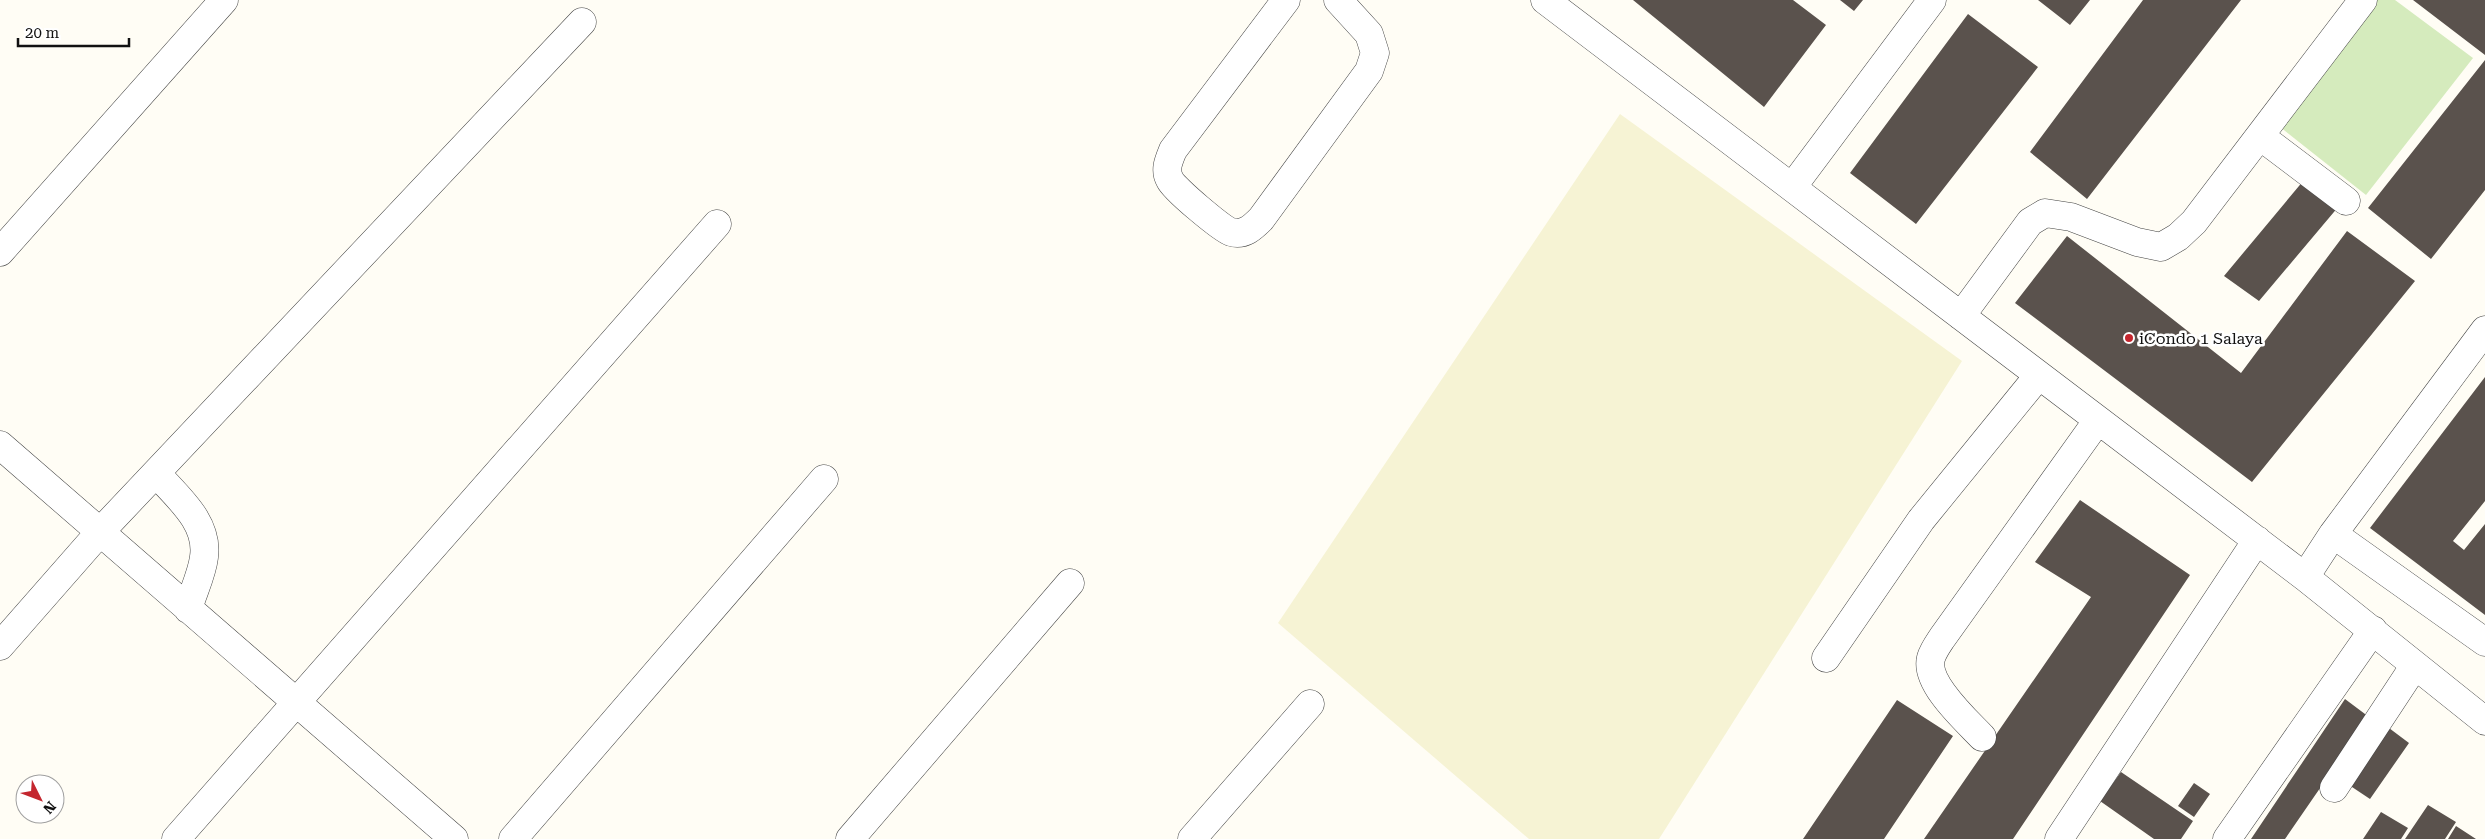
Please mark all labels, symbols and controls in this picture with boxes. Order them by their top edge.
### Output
scale bar [18,15,129,47]
text: 20 m [25,24,60,42]
place label: iCondo 1 Salaya [2139,329,2263,348]
marker: iCondo 1 Salaya [2123,332,2135,344]
north arrow [15,774,65,824]
text: N [40,798,59,817]

